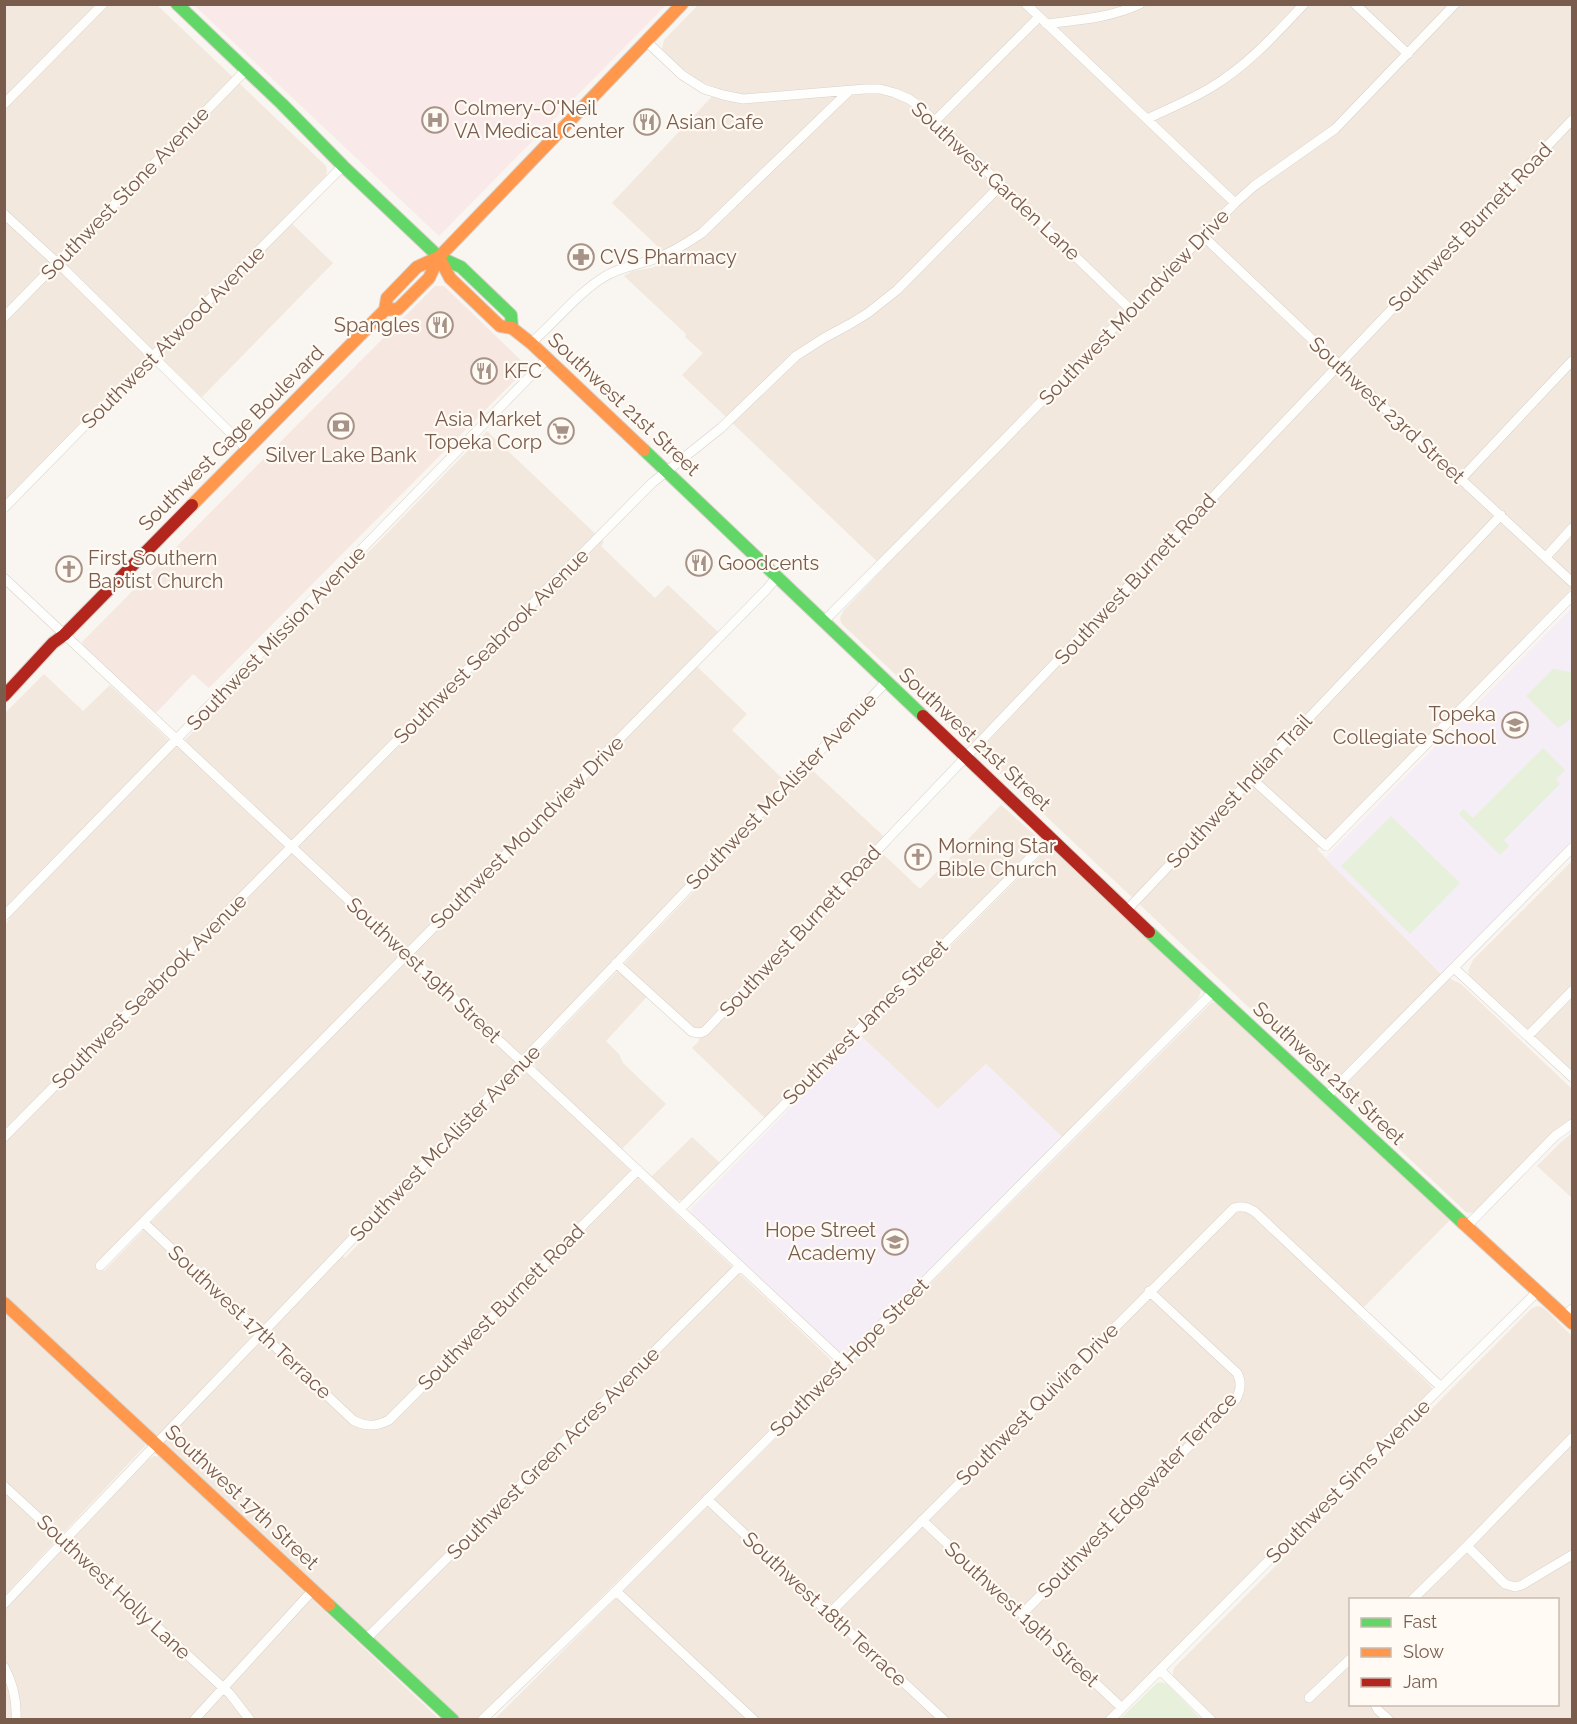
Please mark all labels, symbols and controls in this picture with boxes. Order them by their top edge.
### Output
place label: Colmery-O'Neil VA Medical Center [454,96,624,143]
street label: Southwest Garden Lane [907,97,1086,266]
street label: Southwest Stone Avenue [36,101,214,285]
hospital icon: Colmery-O'Neil VA Medical Center [420,105,450,135]
restaurant icon: Asian Cafe [632,107,662,137]
place label: Asian Cafe [666,110,764,134]
street label: Southwest Burnett Road [1383,138,1557,316]
street label: Southwest Moundview Drive [1034,204,1234,410]
street label: Southwest Atwood Avenue [76,240,270,434]
pharmacy icon: CVS Pharmacy [566,242,596,272]
place label: CVS Pharmacy [600,245,737,269]
restaurant icon: Spangles [425,310,455,340]
place label: Spangles [334,313,420,337]
street label: Southwest 21st Street [543,327,705,481]
street label: Southwest 23rd Street [1304,332,1470,489]
street label: Southwest Gage Boulevard [133,340,329,536]
restaurant icon: KFC [469,356,499,386]
place label: KFC [504,359,542,383]
place label: Asia Market Topeka Corp [425,407,542,454]
bank icon: Silver Lake Bank [326,411,356,441]
supermarket icon: Asia Market Topeka Corp [546,416,576,446]
place label: Silver Lake Bank [265,443,417,467]
street label: Southwest Burnett Road [1049,488,1221,670]
street label: Southwest Mission Avenue [182,541,371,735]
street label: Southwest Seabrook Avenue [388,543,594,749]
place label: First Southern Baptist Church [88,546,224,593]
restaurant icon: Goodcents [684,548,714,578]
place label: Goodcents [718,551,819,575]
church icon: First Southern Baptist Church [54,554,84,584]
street label: Southwest 21st Street [894,662,1056,816]
street label: Southwest McAlister Avenue [681,688,881,894]
place label: Topeka Collegiate School [1333,702,1497,749]
street label: Southwest Indian Trail [1161,709,1317,873]
school or university icon: Topeka Collegiate School [1500,710,1530,740]
street label: Southwest Moundview Drive [425,730,629,934]
place label: Morning Star Bible Church [938,834,1057,881]
street label: Southwest Burnett Road [714,840,886,1022]
church icon: Morning Star Bible Church [903,842,933,872]
street label: Southwest Seabrook Avenue [46,888,252,1094]
street label: Southwest 19th Street [342,892,506,1048]
street label: Southwest James Street [778,934,953,1109]
street label: Southwest 21st Street [1248,996,1410,1150]
street label: Southwest McAlister Avenue [345,1040,545,1246]
place label: Hope Street Academy [765,1218,876,1265]
street label: Southwest Burnett Road [413,1219,589,1395]
school or university icon: Hope Street Academy [880,1227,910,1257]
street label: Southwest 17th Terrace [163,1240,337,1404]
street label: Southwest Hope Street [765,1273,933,1441]
street label: Southwest Quivira Drive [951,1318,1123,1490]
street label: Southwest Green Acres Avenue [442,1342,664,1564]
street label: Southwest Edgewater Terrace [1032,1387,1242,1603]
street label: Southwest Sims Avenue [1261,1394,1435,1568]
street label: Southwest 17th Street [160,1420,324,1575]
street label: Southwest Holly Lane [32,1509,196,1665]
street label: Southwest 18th Terrace [738,1527,912,1691]
street label: Southwest 19th Street [940,1536,1104,1692]
legend [1349,1598,1559,1706]
text: Fast [1403,1611,1437,1632]
text: Slow [1403,1641,1444,1662]
text: Jam [1403,1671,1438,1692]

